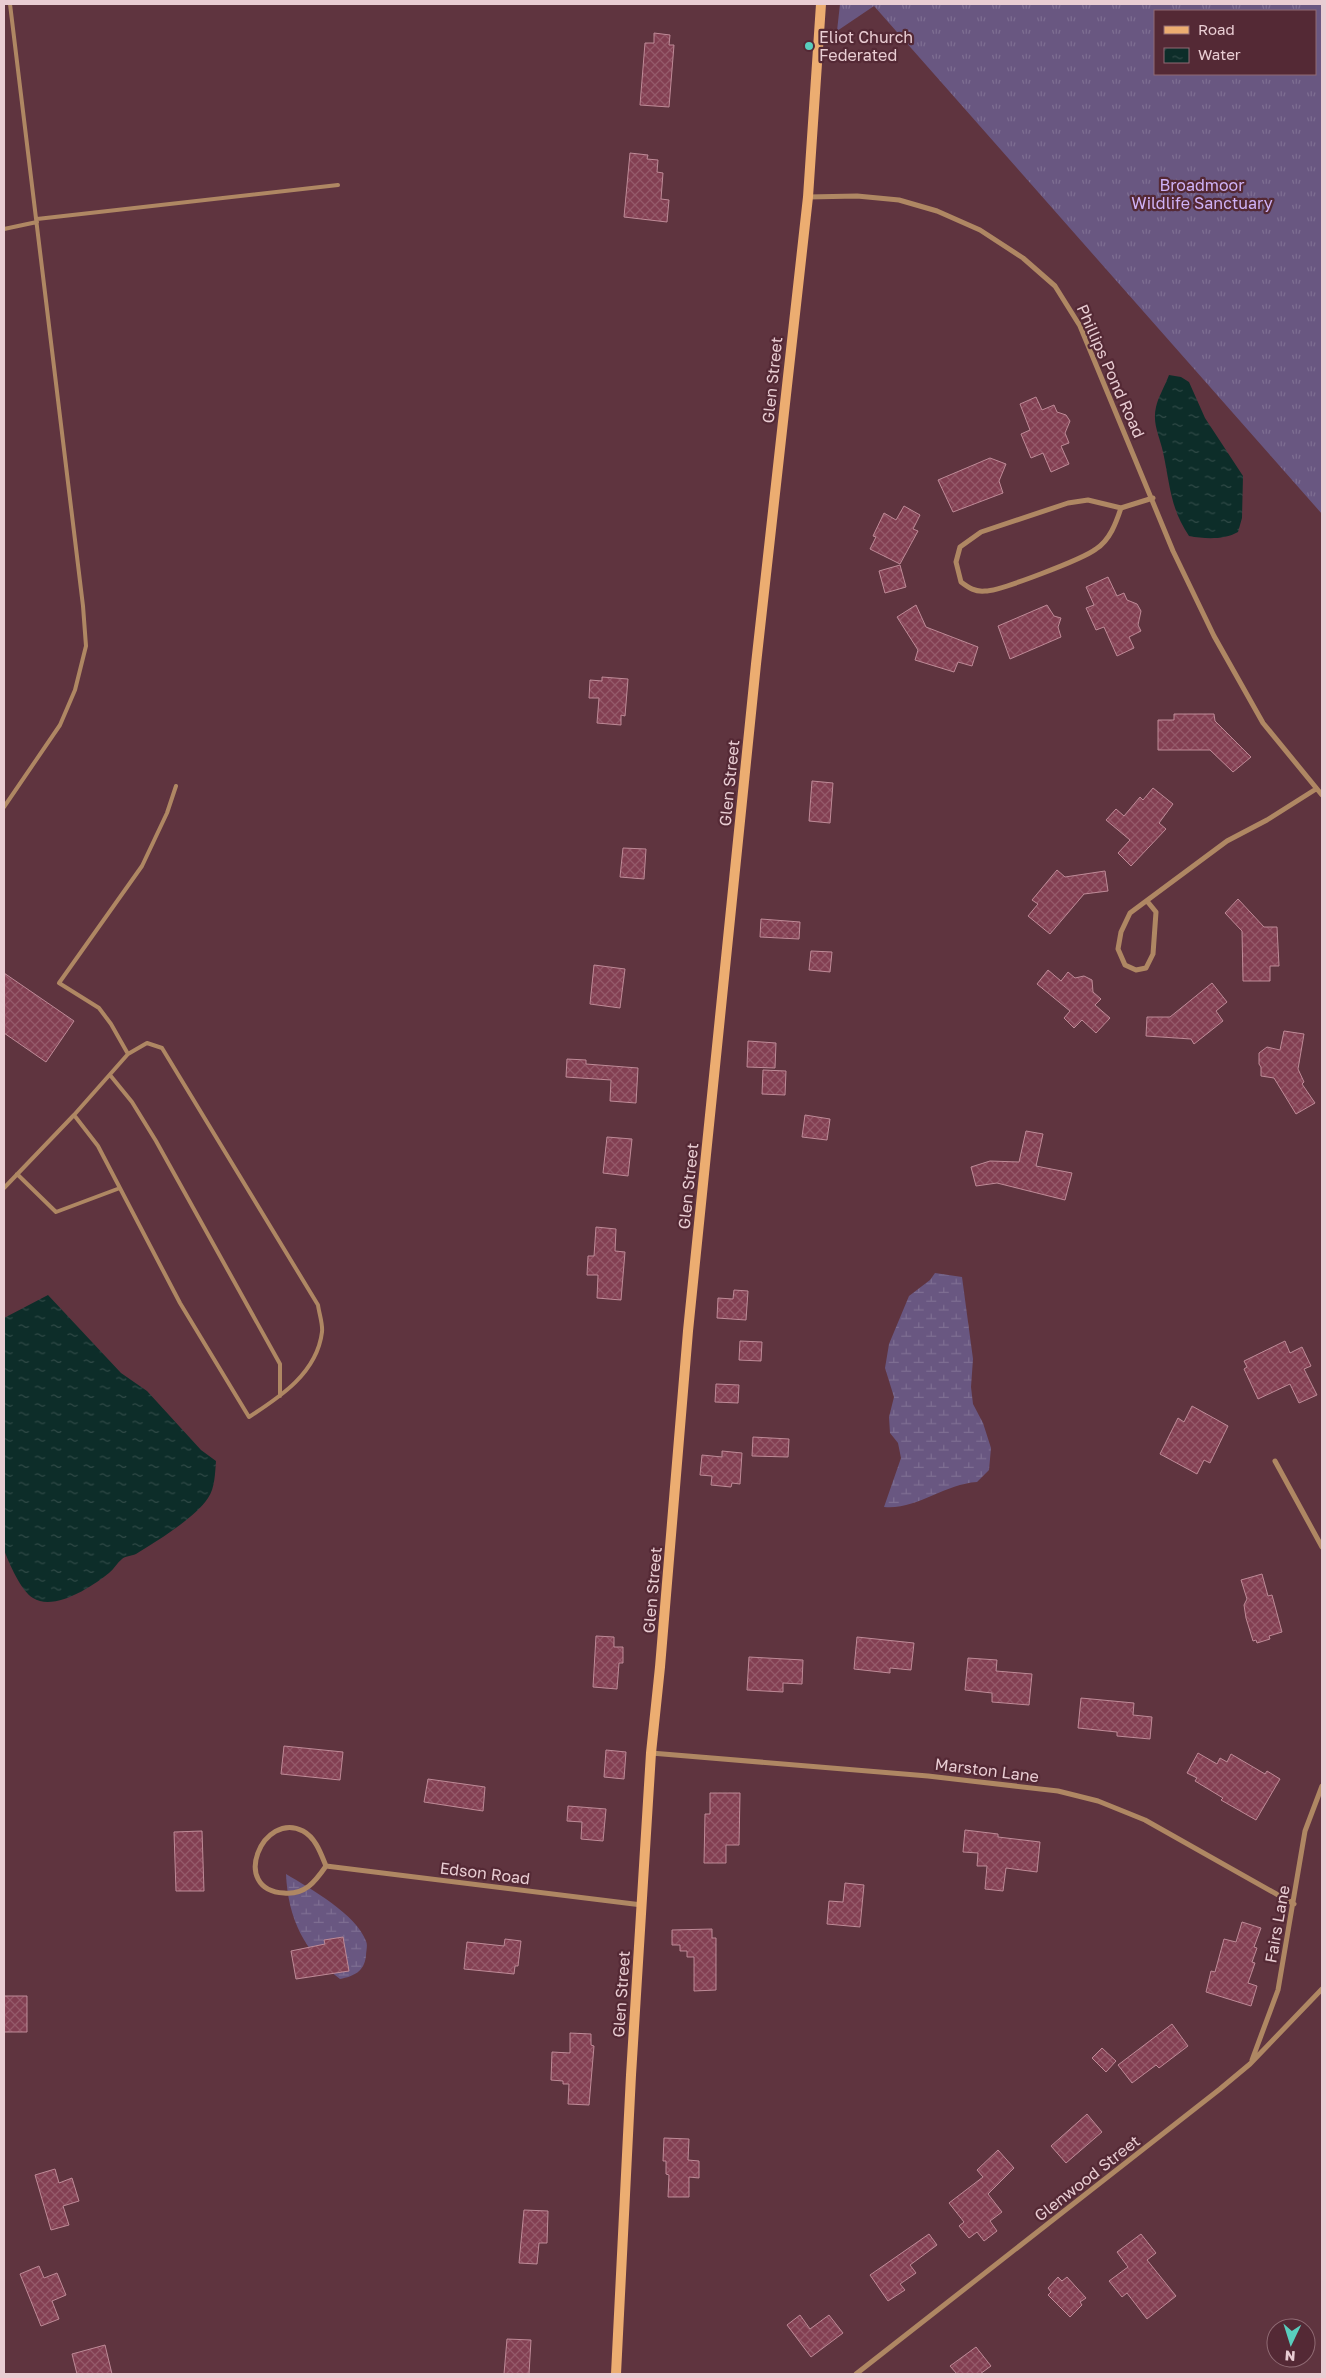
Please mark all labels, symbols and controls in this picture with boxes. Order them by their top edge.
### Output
legend [1154,10,1316,75]
text: Road [1198,20,1235,38]
place label: Eliot Church Federated [819,27,913,65]
marker: Eliot Church Federated [803,40,815,52]
text: Water [1198,45,1241,63]
park label: Broadmoor Wildlife Sanctuary [1131,175,1273,213]
street label: Phillips Pond Road [1073,301,1149,441]
street label: Glen Street [758,336,786,424]
street label: Glen Street [715,739,743,827]
street label: Glen Street [674,1142,702,1230]
street label: Glen Street [638,1546,666,1634]
street label: Marston Lane [934,1754,1040,1786]
street label: Edson Road [439,1858,531,1888]
street label: Fairs Lane [1260,1884,1294,1964]
street label: Glen Street [608,1950,634,2038]
street label: Glenwood Street [1030,2131,1144,2225]
north arrow [1266,2318,1316,2368]
text: N [1284,2348,1296,2365]

